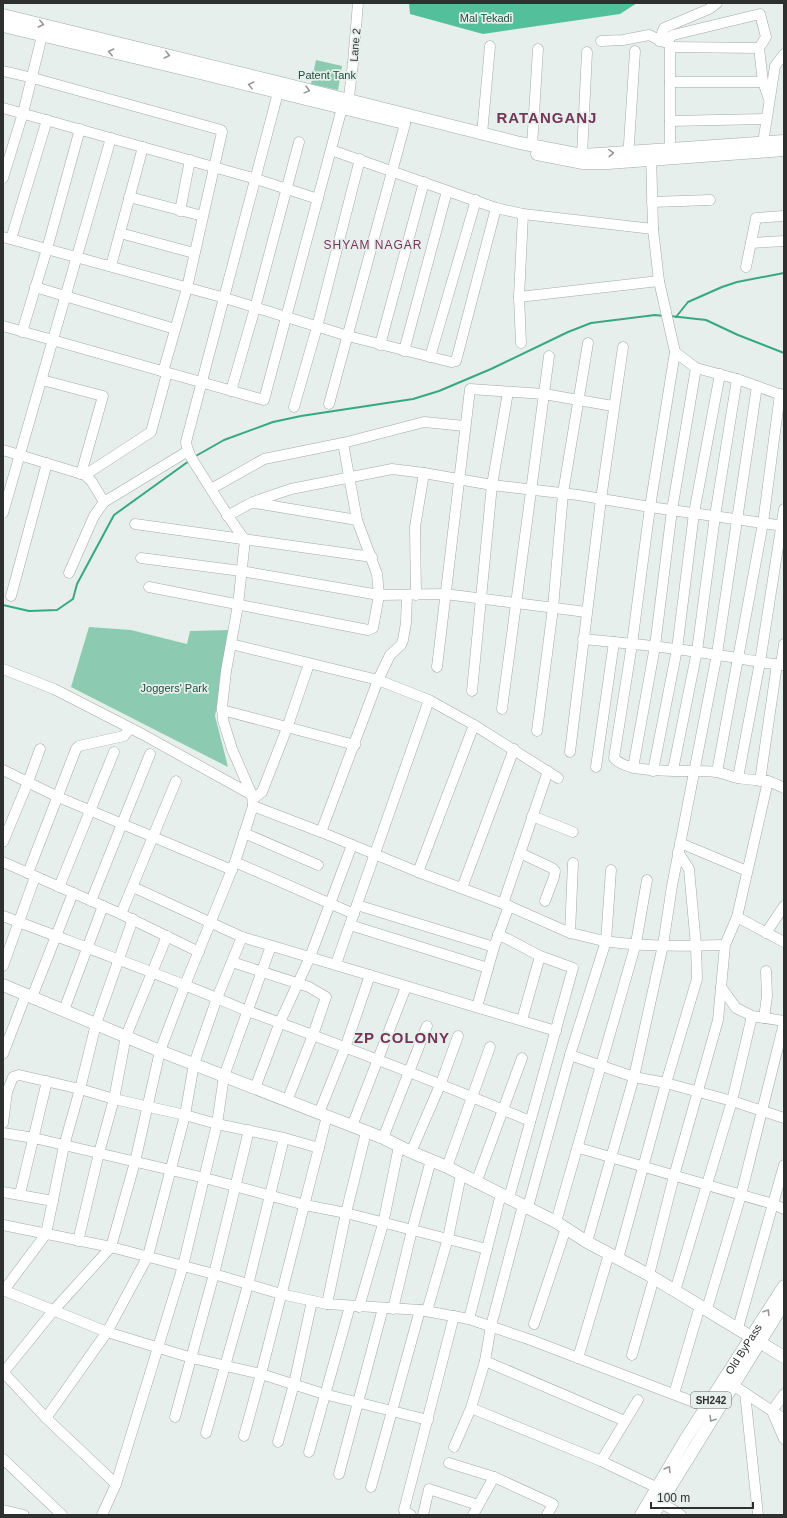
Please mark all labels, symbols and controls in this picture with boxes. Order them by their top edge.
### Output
park label: Mal Tekadi [460,12,512,24]
one-way arrow [37,19,44,28]
street label: Lane 2 [348,28,362,62]
one-way arrow [107,48,114,57]
one-way arrow [164,50,170,58]
park label: Patent Tank [298,69,356,81]
one-way arrow [247,82,254,90]
one-way arrow [304,85,310,93]
district label: RATANGANJ [497,109,597,126]
one-way arrow [608,149,614,158]
district label: SHYAM NAGAR [324,238,422,252]
park label: Joggers' Park [141,682,208,694]
district label: ZP COLONY [354,1029,450,1046]
one-way arrow [763,1309,770,1316]
street label: Old ByPass [723,1321,764,1377]
road number: SH242 [691,1392,731,1408]
one-way arrow [710,1415,717,1422]
one-way arrow [663,1466,671,1473]
scale bar [651,1484,753,1510]
text: 100 m [657,1491,690,1505]

